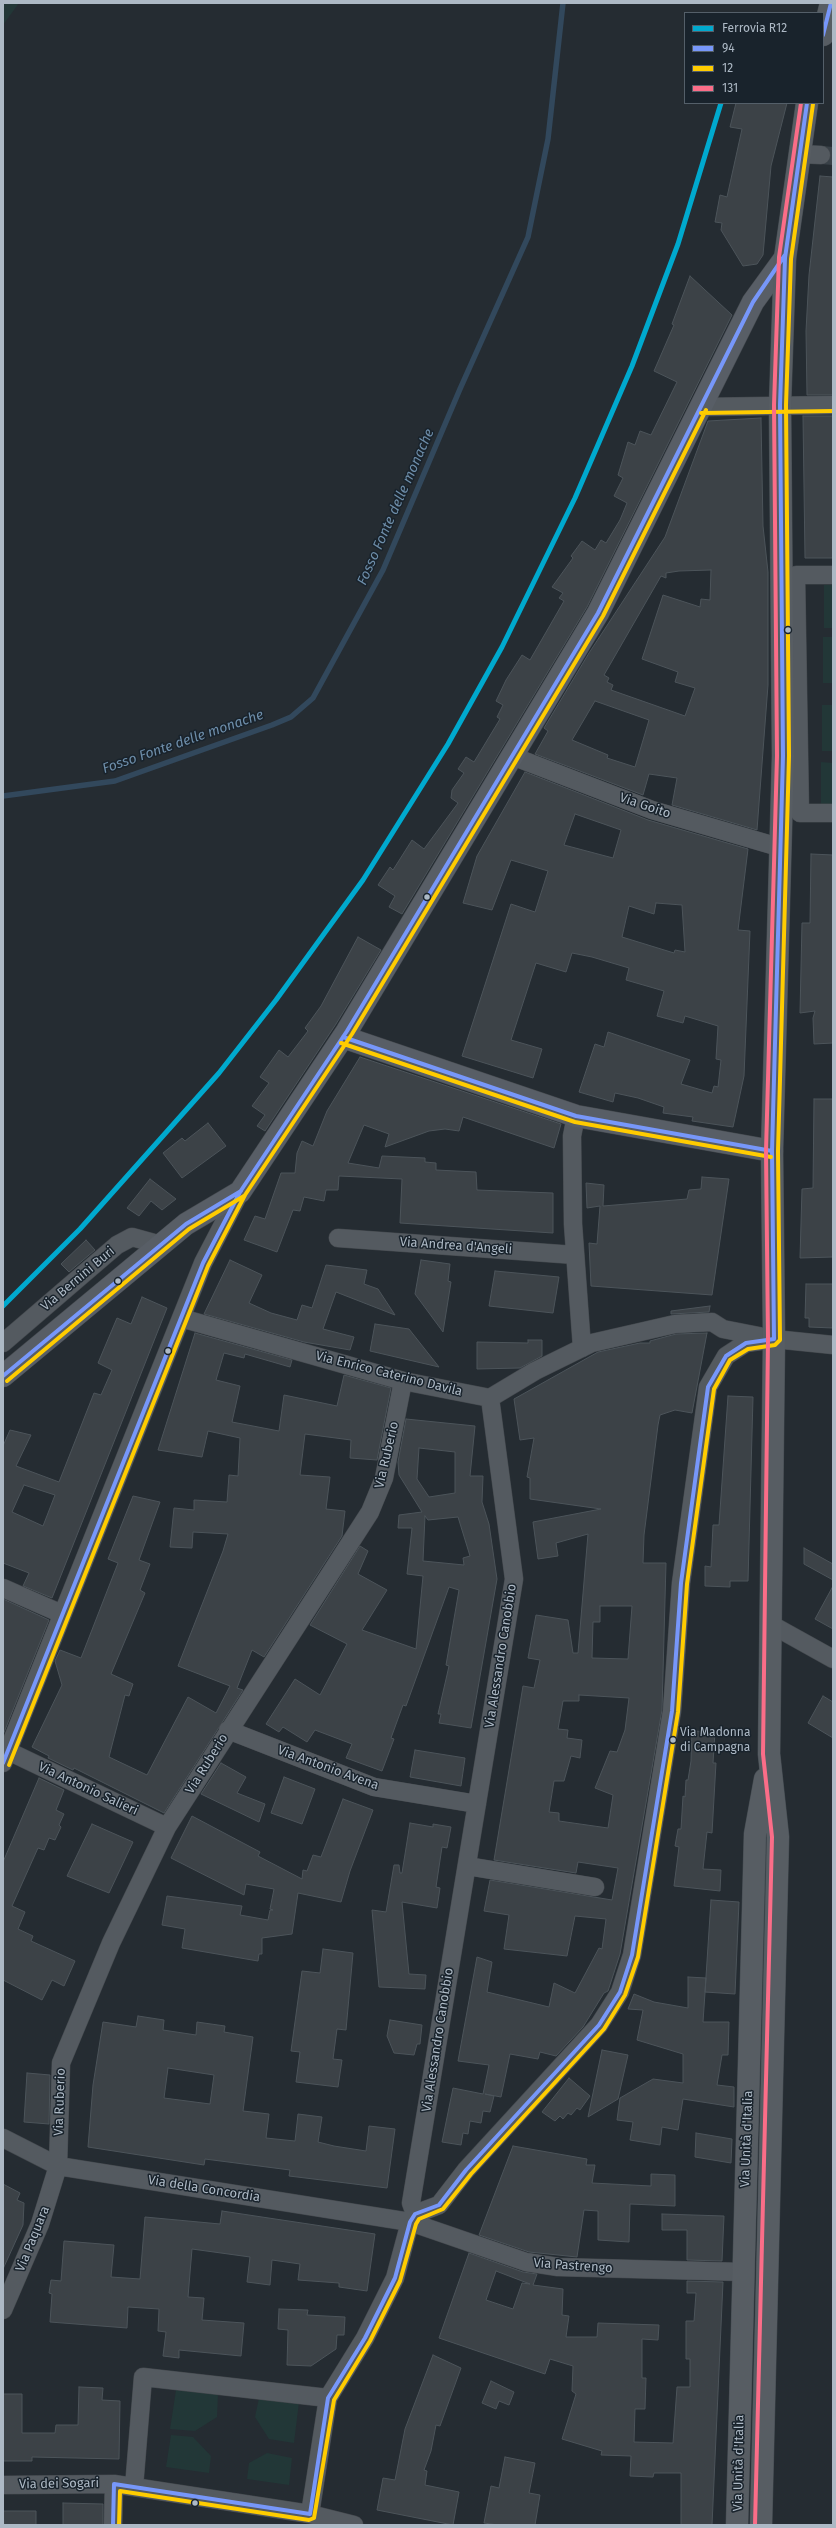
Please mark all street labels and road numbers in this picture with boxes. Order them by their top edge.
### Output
street label: Via Goito [617,790,673,822]
street label: Via Andrea d'Angeli [399,1234,513,1258]
street label: Via Bernini Buri [38,1244,118,1314]
street label: Via Enrico Caterino Davila [314,1348,464,1400]
street label: Via Ruberio [372,1420,402,1490]
street label: Via Alessandro Canobbio [482,1583,520,1729]
street label: Via Ruberio [182,1731,232,1797]
street label: Via Antonio Avena [275,1742,381,1794]
street label: Via Antonio Salieri [36,1759,140,1819]
street label: Via Alessandro Canobbio [419,1967,457,2113]
street label: Via Ruberio [51,2068,69,2136]
street label: Via Unità d'Italia [738,2090,756,2188]
street label: Via della Concordia [147,2172,261,2206]
street label: Via Paquara [13,2204,53,2274]
street label: Via Pastrengo [533,2255,613,2277]
street label: Via Unità d'Italia [730,2414,748,2512]
street label: Via dei Sogari [19,2476,99,2492]

